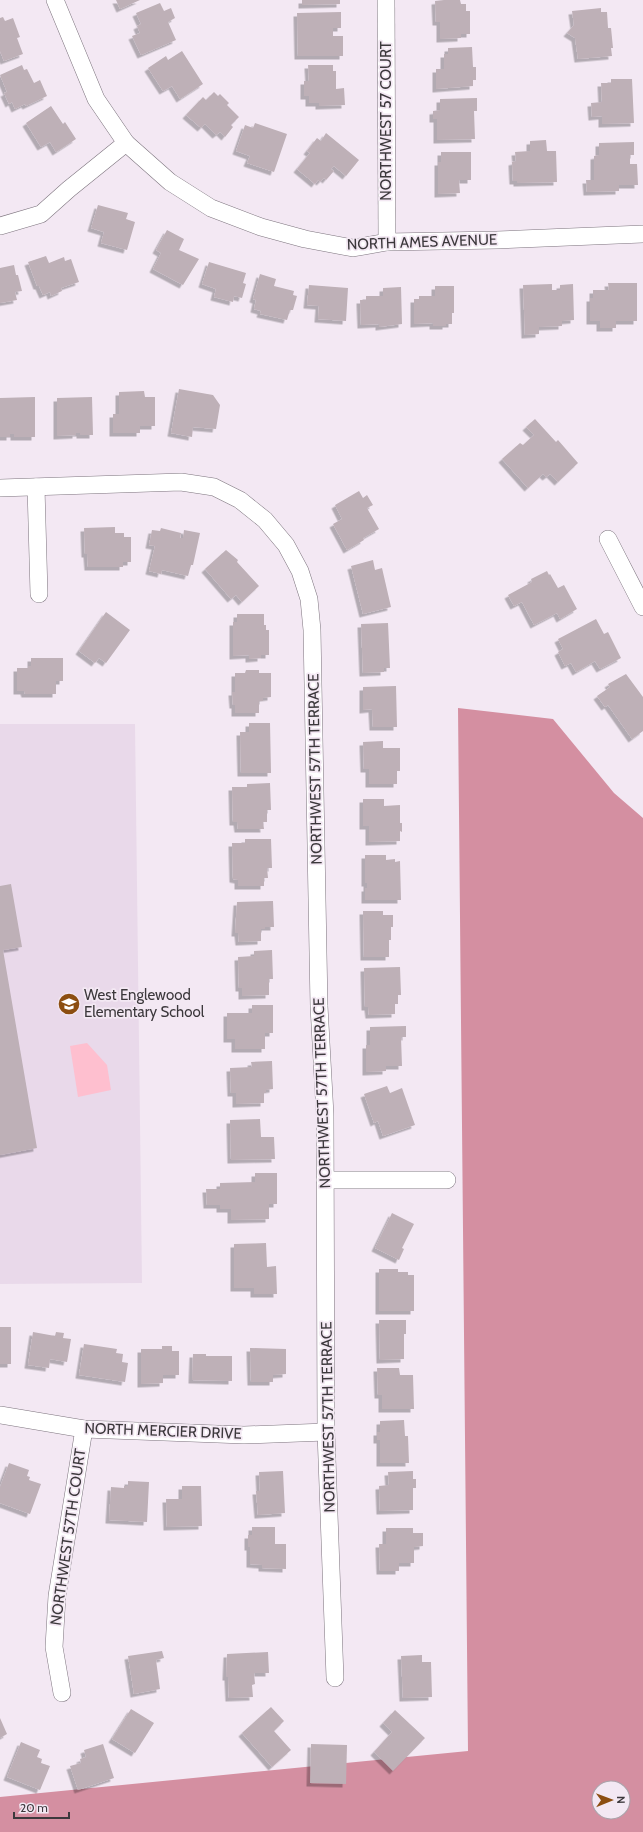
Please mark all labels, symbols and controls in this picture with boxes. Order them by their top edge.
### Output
street label: NORTHWEST 57 COURT [377,41,395,201]
street label: NORTH AMES AVENUE [347,230,497,254]
street label: NORTHWEST 57TH TERRACE [304,673,326,865]
place label: West Englewood Elementary School [84,986,205,1021]
school or university icon: West Englewood Elementary School [56,991,82,1017]
street label: NORTHWEST 57TH TERRACE [310,997,334,1189]
street label: NORTHWEST 57TH TERRACE [317,1321,339,1513]
street label: NORTH MERCIER DRIVE [84,1419,242,1443]
street label: NORTHWEST 57TH COURT [47,1447,89,1627]
north arrow [591,1780,631,1820]
scale bar [14,1794,69,1820]
text: N [614,1796,628,1804]
text: 20 m [20,1800,48,1815]

